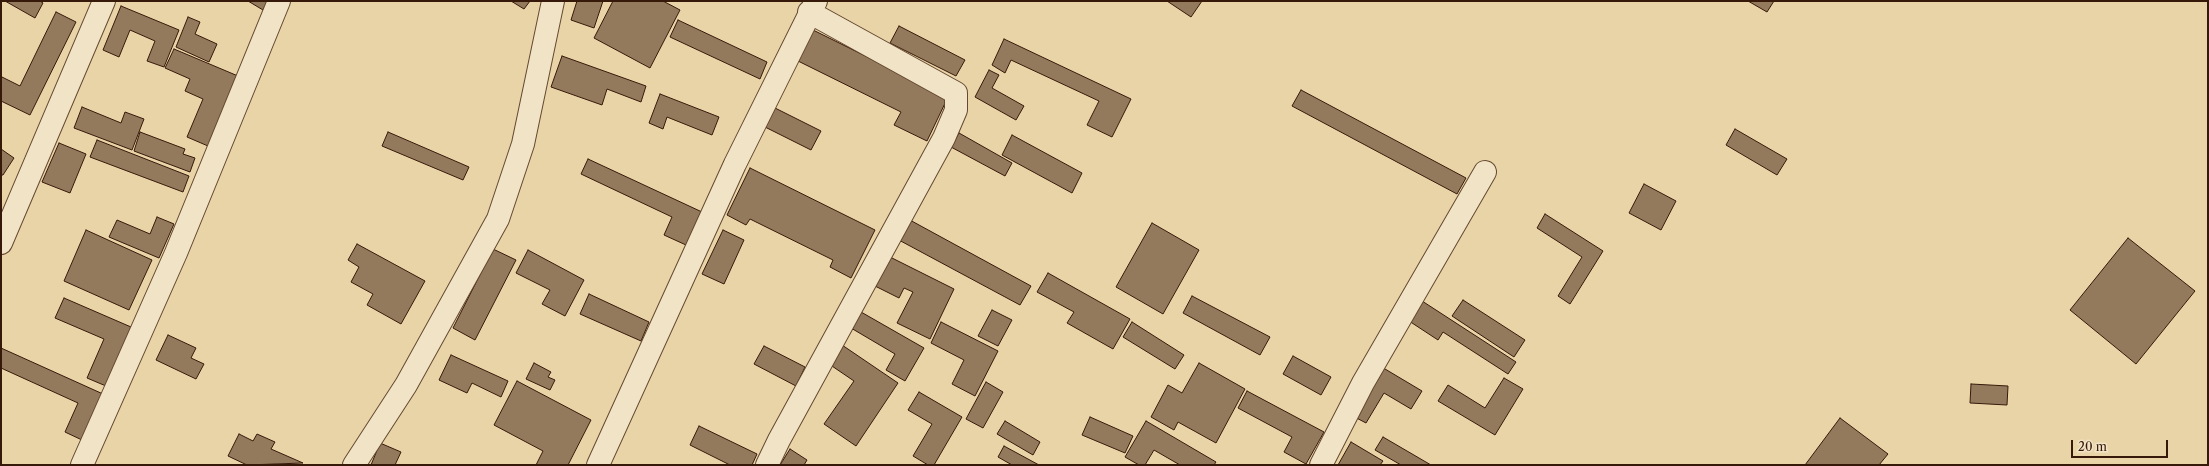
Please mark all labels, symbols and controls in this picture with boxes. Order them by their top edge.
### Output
scale bar [2073,432,2170,458]
text: 20 m [2078,439,2107,454]

